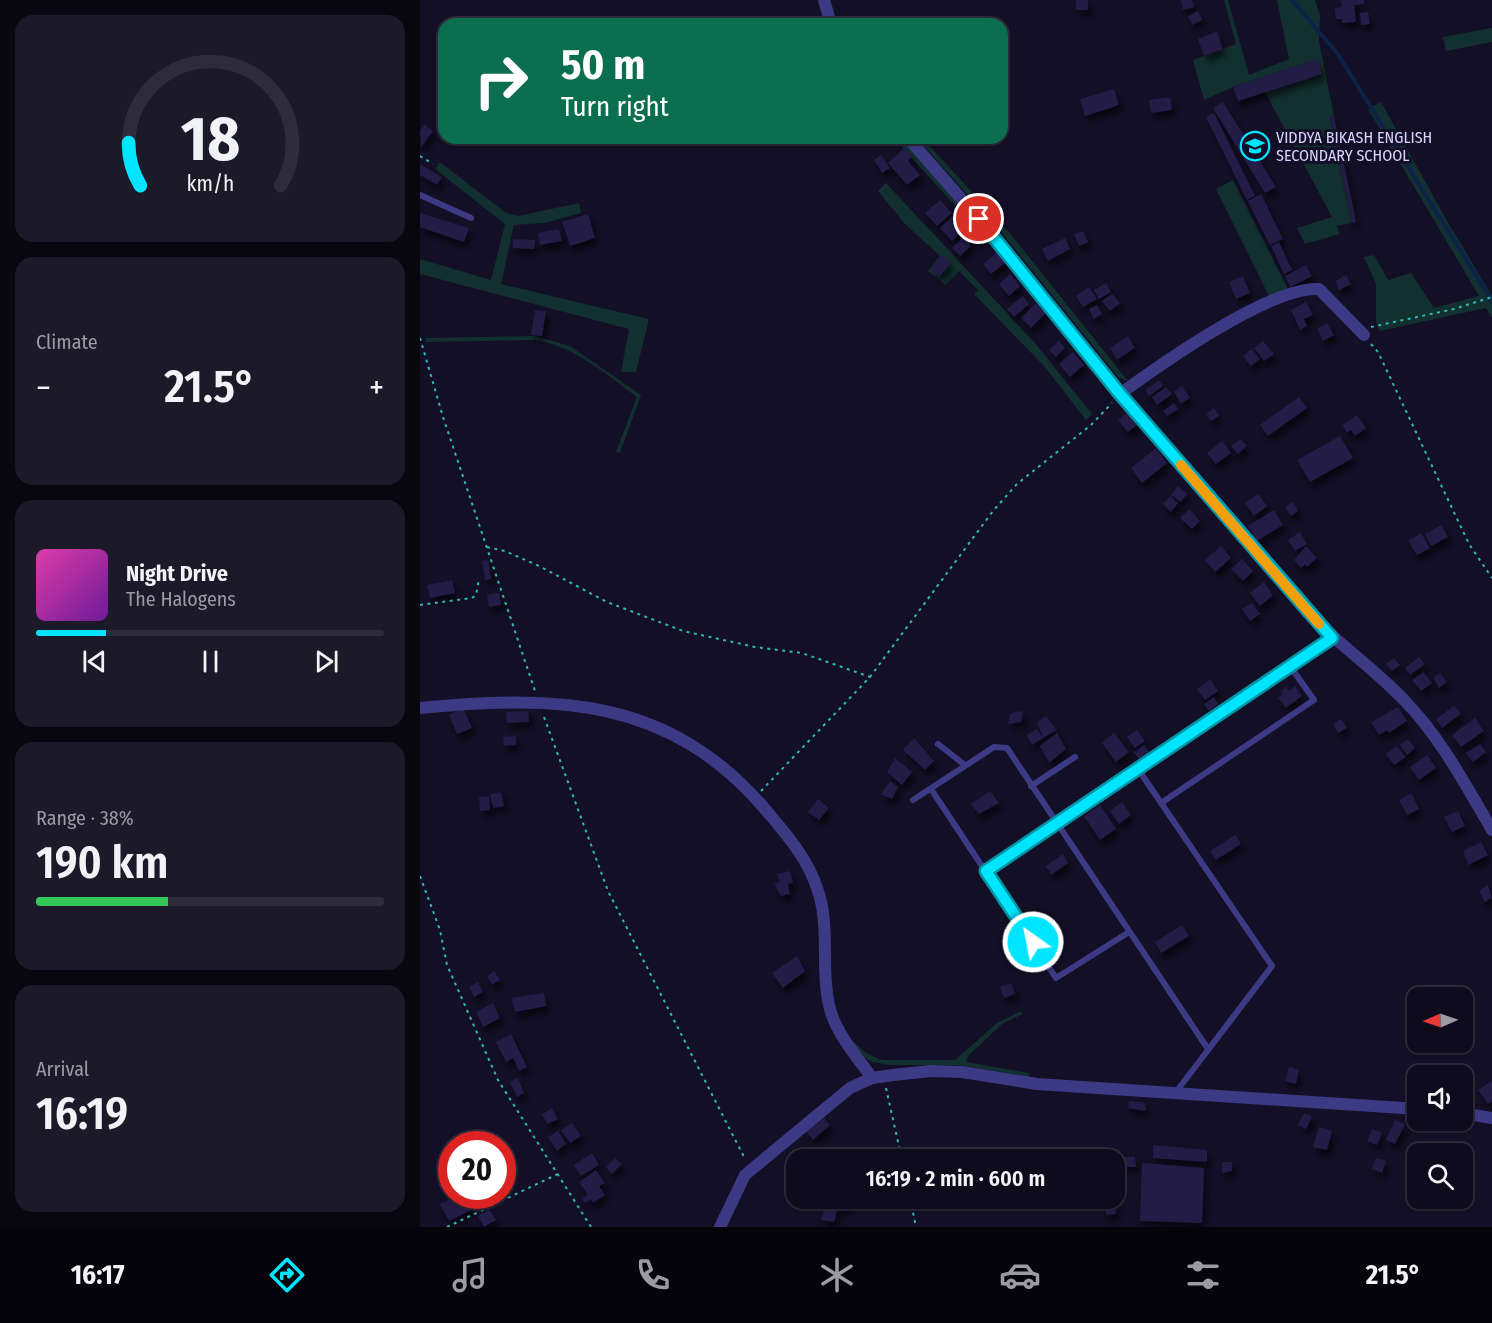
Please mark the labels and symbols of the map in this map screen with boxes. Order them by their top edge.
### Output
place label: VIDDYA BIKASH ENGLISH SECONDARY SCHOOL [1276,128,1432,165]
school or university icon: VIDDYA BIKASH ENGLISH SECONDARY SCHOOL [1239,130,1271,162]
pin [953,193,1004,244]
position arrow [1001,910,1065,974]
north arrow [1407,987,1473,1053]
speed limit sign: 20 [438,1131,516,1209]

